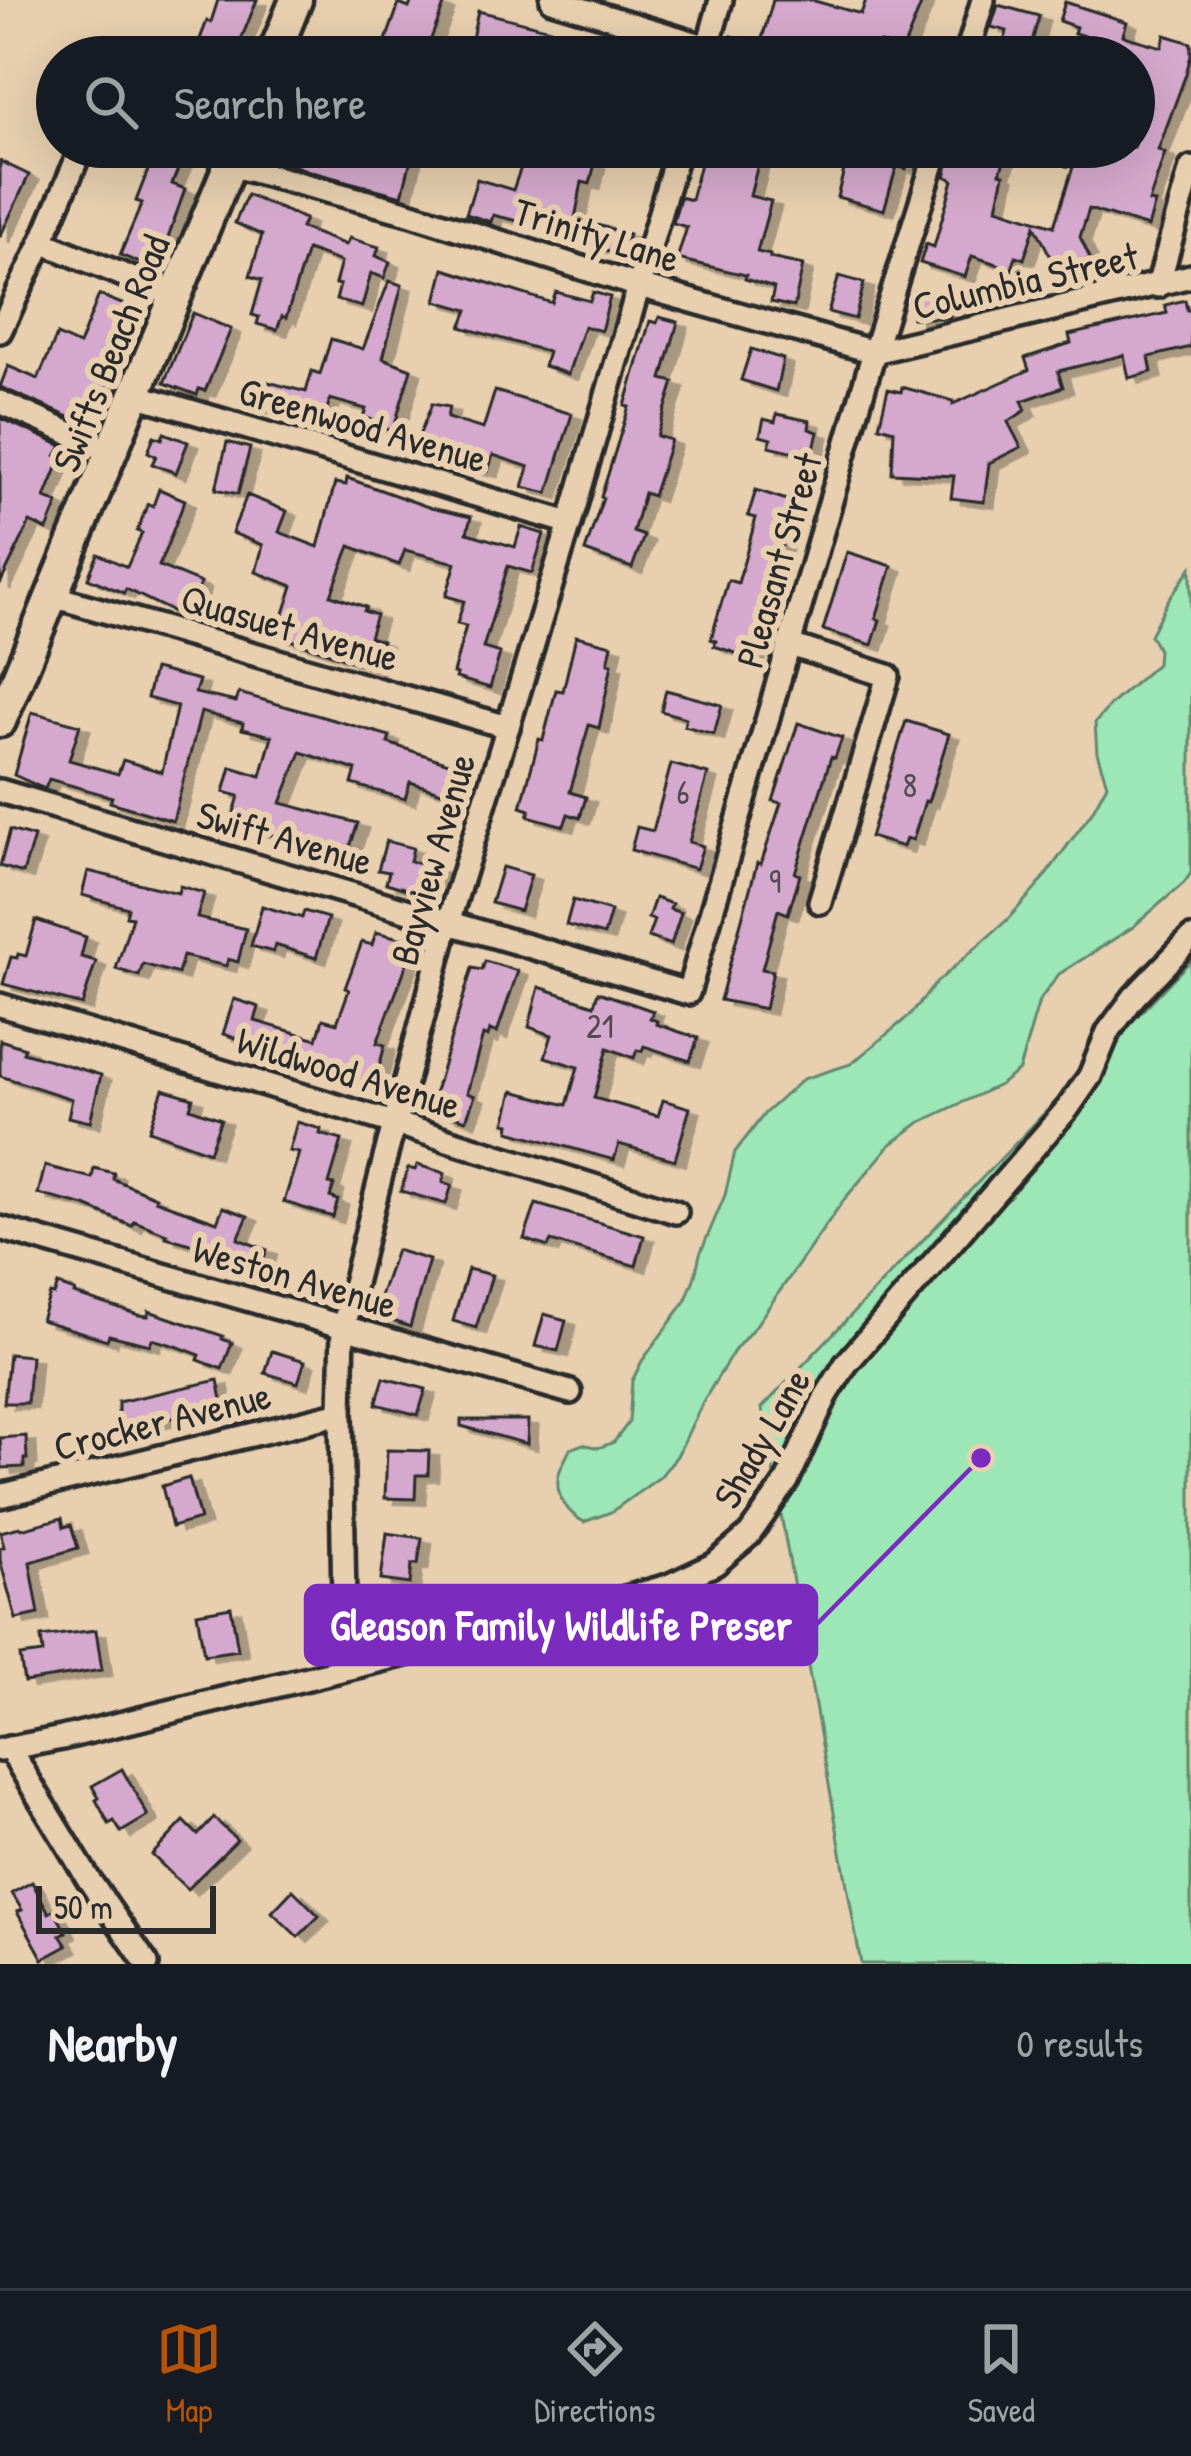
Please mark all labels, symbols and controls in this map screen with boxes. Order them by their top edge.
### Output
search box [36,36,1155,168]
icon: search [78,69,144,135]
text: Search here [174,72,366,133]
street label: Trinity Lane [508,184,686,284]
street label: Swifts Beach Road [38,227,182,479]
street label: Columbia Street [907,228,1143,332]
street label: Greenwood Avenue [233,363,493,485]
street label: Pleasant Street [722,446,834,674]
street label: Quasuet Avenue [175,571,405,683]
street label: Bayview Avenue [377,747,487,971]
house number: 8 [903,763,917,807]
house number: 6 [676,770,690,814]
street label: Swift Avenue [191,787,379,887]
house number: 9 [769,859,781,903]
house number: 21 [586,1004,614,1048]
street label: Wildwood Avenue [231,1013,467,1131]
street label: Weston Avenue [187,1222,403,1330]
street label: Shady Lane [700,1358,822,1518]
street label: Crocker Avenue [48,1367,276,1473]
callout: Gleason Family Wildlife Preser [306,1586,816,1664]
text: Gleason Family Wildlife Preser [330,1596,793,1654]
scale bar [36,1880,216,1933]
text: 50 m [54,1885,113,1929]
text: Nearby [48,2008,178,2077]
text: 0 results [1017,2016,1143,2069]
tab: Map [156,2316,222,2432]
tab: Directions [534,2316,656,2432]
tab: Saved [968,2316,1035,2432]

